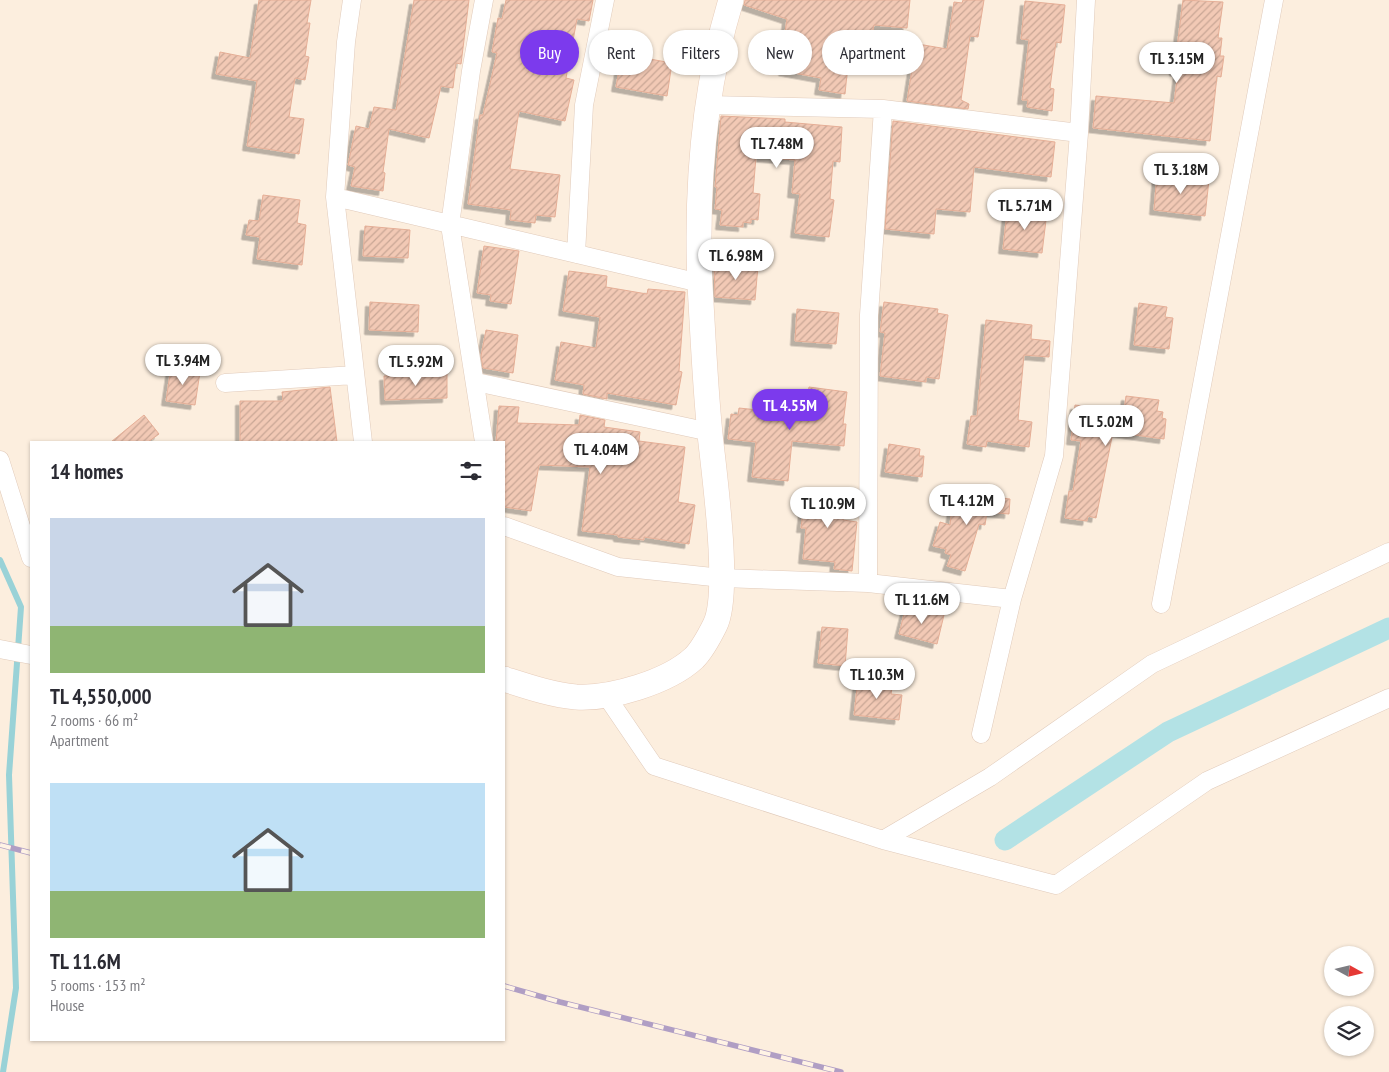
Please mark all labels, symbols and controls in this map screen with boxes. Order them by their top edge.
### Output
chip: Buy [520,30,579,75]
chip: Rent [589,30,653,75]
chip: Filters [663,30,738,75]
chip: New [748,30,812,75]
chip: Apartment [822,30,924,75]
pin: TL 3.15M [1125,42,1229,84]
text: TL 3.15M [1150,48,1204,68]
pin: TL 7.48M [725,126,829,169]
text: TL 7.48M [751,133,803,153]
pin: TL 3.18M [1129,152,1233,195]
text: TL 3.18M [1154,159,1208,179]
pin: TL 5.71M [973,188,1077,231]
text: TL 5.71M [998,195,1052,215]
pin: TL 6.98M [684,238,788,281]
text: TL 6.98M [709,245,763,265]
pin: TL 3.94M [131,344,235,386]
pin: TL 5.92M [364,344,468,387]
text: TL 3.94M [156,350,210,370]
text: TL 5.92M [389,351,443,371]
pin: TL 4.55M [738,388,842,431]
text: TL 4.55M [763,395,817,415]
pin: TL 5.02M [1054,404,1158,447]
text: TL 5.02M [1079,411,1133,431]
pin: TL 4.04M [549,432,653,475]
text: TL 4.04M [574,439,628,459]
icon: filters [457,457,485,485]
text: 14 homes [50,458,123,485]
pin: TL 4.12M [915,484,1019,526]
pin: TL 10.9M [776,486,880,529]
text: TL 4.12M [940,490,994,510]
text: TL 10.9M [801,493,855,513]
icon: home [223,550,313,640]
pin: TL 11.6M [870,582,974,625]
text: TL 11.6M [895,589,949,609]
pin: TL 10.3M [825,658,929,700]
text: TL 10.3M [850,664,904,684]
text: TL 4,550,000 [50,683,152,710]
text: 2 rooms · 66 m² [50,710,138,730]
text: Apartment [50,730,109,750]
icon: home [223,815,313,905]
north arrow [1324,946,1374,996]
map controls [1324,946,1374,1056]
text: TL 11.6M [50,948,121,975]
text: 5 rooms · 153 m² [50,975,146,995]
text: House [50,995,84,1015]
button: layers [1324,1006,1374,1056]

